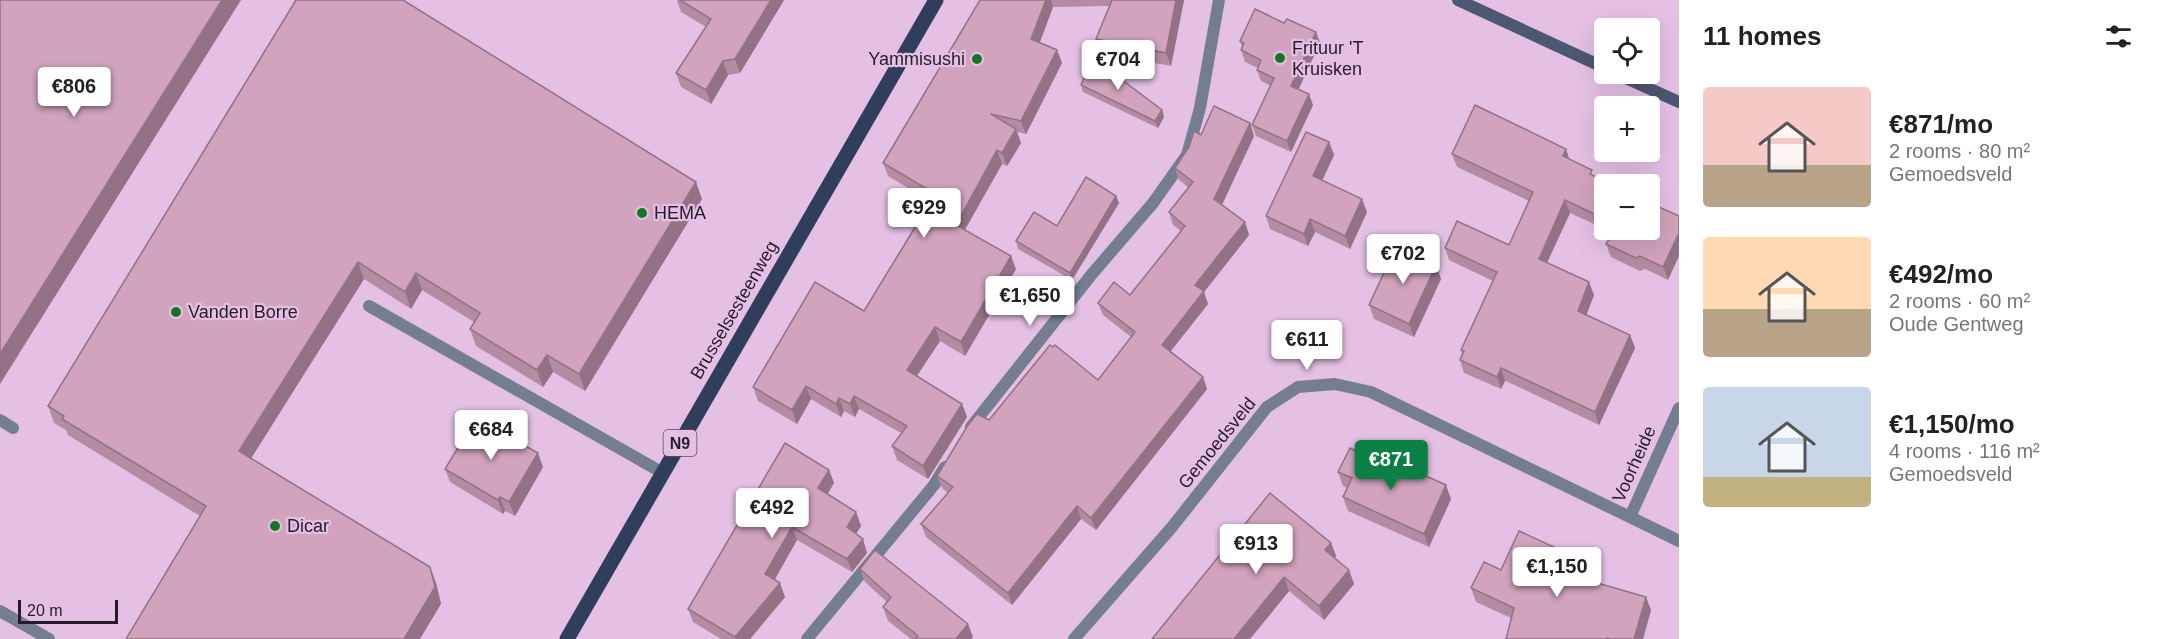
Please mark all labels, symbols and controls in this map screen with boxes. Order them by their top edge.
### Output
map controls [1594,18,1660,240]
button: locate [1594,18,1660,84]
icon: filters [2102,20,2135,53]
text: 11 homes [1703,21,1822,51]
place label: Frituur 'T Kruisken [1292,38,1363,79]
pin: €704 [1082,40,1154,91]
text: €704 [1096,48,1140,70]
place label: Yammisushi [868,49,965,69]
marker: Frituur 'T Kruisken [1273,51,1287,65]
marker: Yammisushi [970,52,984,66]
pin: €806 [38,67,110,118]
text: €806 [52,75,96,97]
button: + [1594,96,1660,162]
text: €871/mo [1889,109,1993,139]
icon: home [1751,111,1823,183]
text: 2 rooms · 80 m² [1889,140,2030,162]
text: Gemoedsveld [1889,163,2012,185]
button: − [1594,174,1660,240]
pin: €929 [888,188,960,239]
text: €929 [902,196,946,218]
place label: HEMA [654,203,706,223]
marker: HEMA [635,206,649,220]
pin: €702 [1367,234,1439,285]
street label: Brusselsesteenweg [686,237,782,383]
text: €702 [1381,242,1425,264]
text: €492/mo [1889,259,1993,289]
icon: home [1751,261,1823,333]
pin: €1,650 [981,276,1079,327]
text: €1,650 [999,284,1061,306]
text: 2 rooms · 60 m² [1889,290,2030,312]
place label: Vanden Borre [188,302,298,322]
marker: Vanden Borre [169,305,183,319]
text: Oude Gentweg [1889,313,2024,335]
pin: €611 [1271,320,1343,371]
text: €611 [1285,328,1329,350]
street label: Gemoedsveld [1174,394,1260,492]
text: €1,150/mo [1889,409,2015,439]
pin: €684 [455,410,527,461]
icon: home [1751,411,1823,483]
text: €684 [469,418,513,440]
street label: Voorheide [1608,423,1660,505]
road number: N9 [664,430,696,456]
pin: €871 [1355,440,1427,491]
text: 4 rooms · 116 m² [1889,440,2040,462]
text: €871 [1369,448,1413,470]
text: Gemoedsveld [1889,463,2012,485]
pin: €492 [736,488,808,539]
text: €492 [750,496,794,518]
place label: Dicar [287,516,329,536]
marker: Dicar [268,519,282,533]
pin: €913 [1220,524,1292,575]
text: €913 [1234,532,1278,554]
pin: €1,150 [1508,547,1606,598]
text: €1,150 [1526,555,1588,577]
scale bar [18,597,118,624]
text: 20 m [27,602,63,619]

